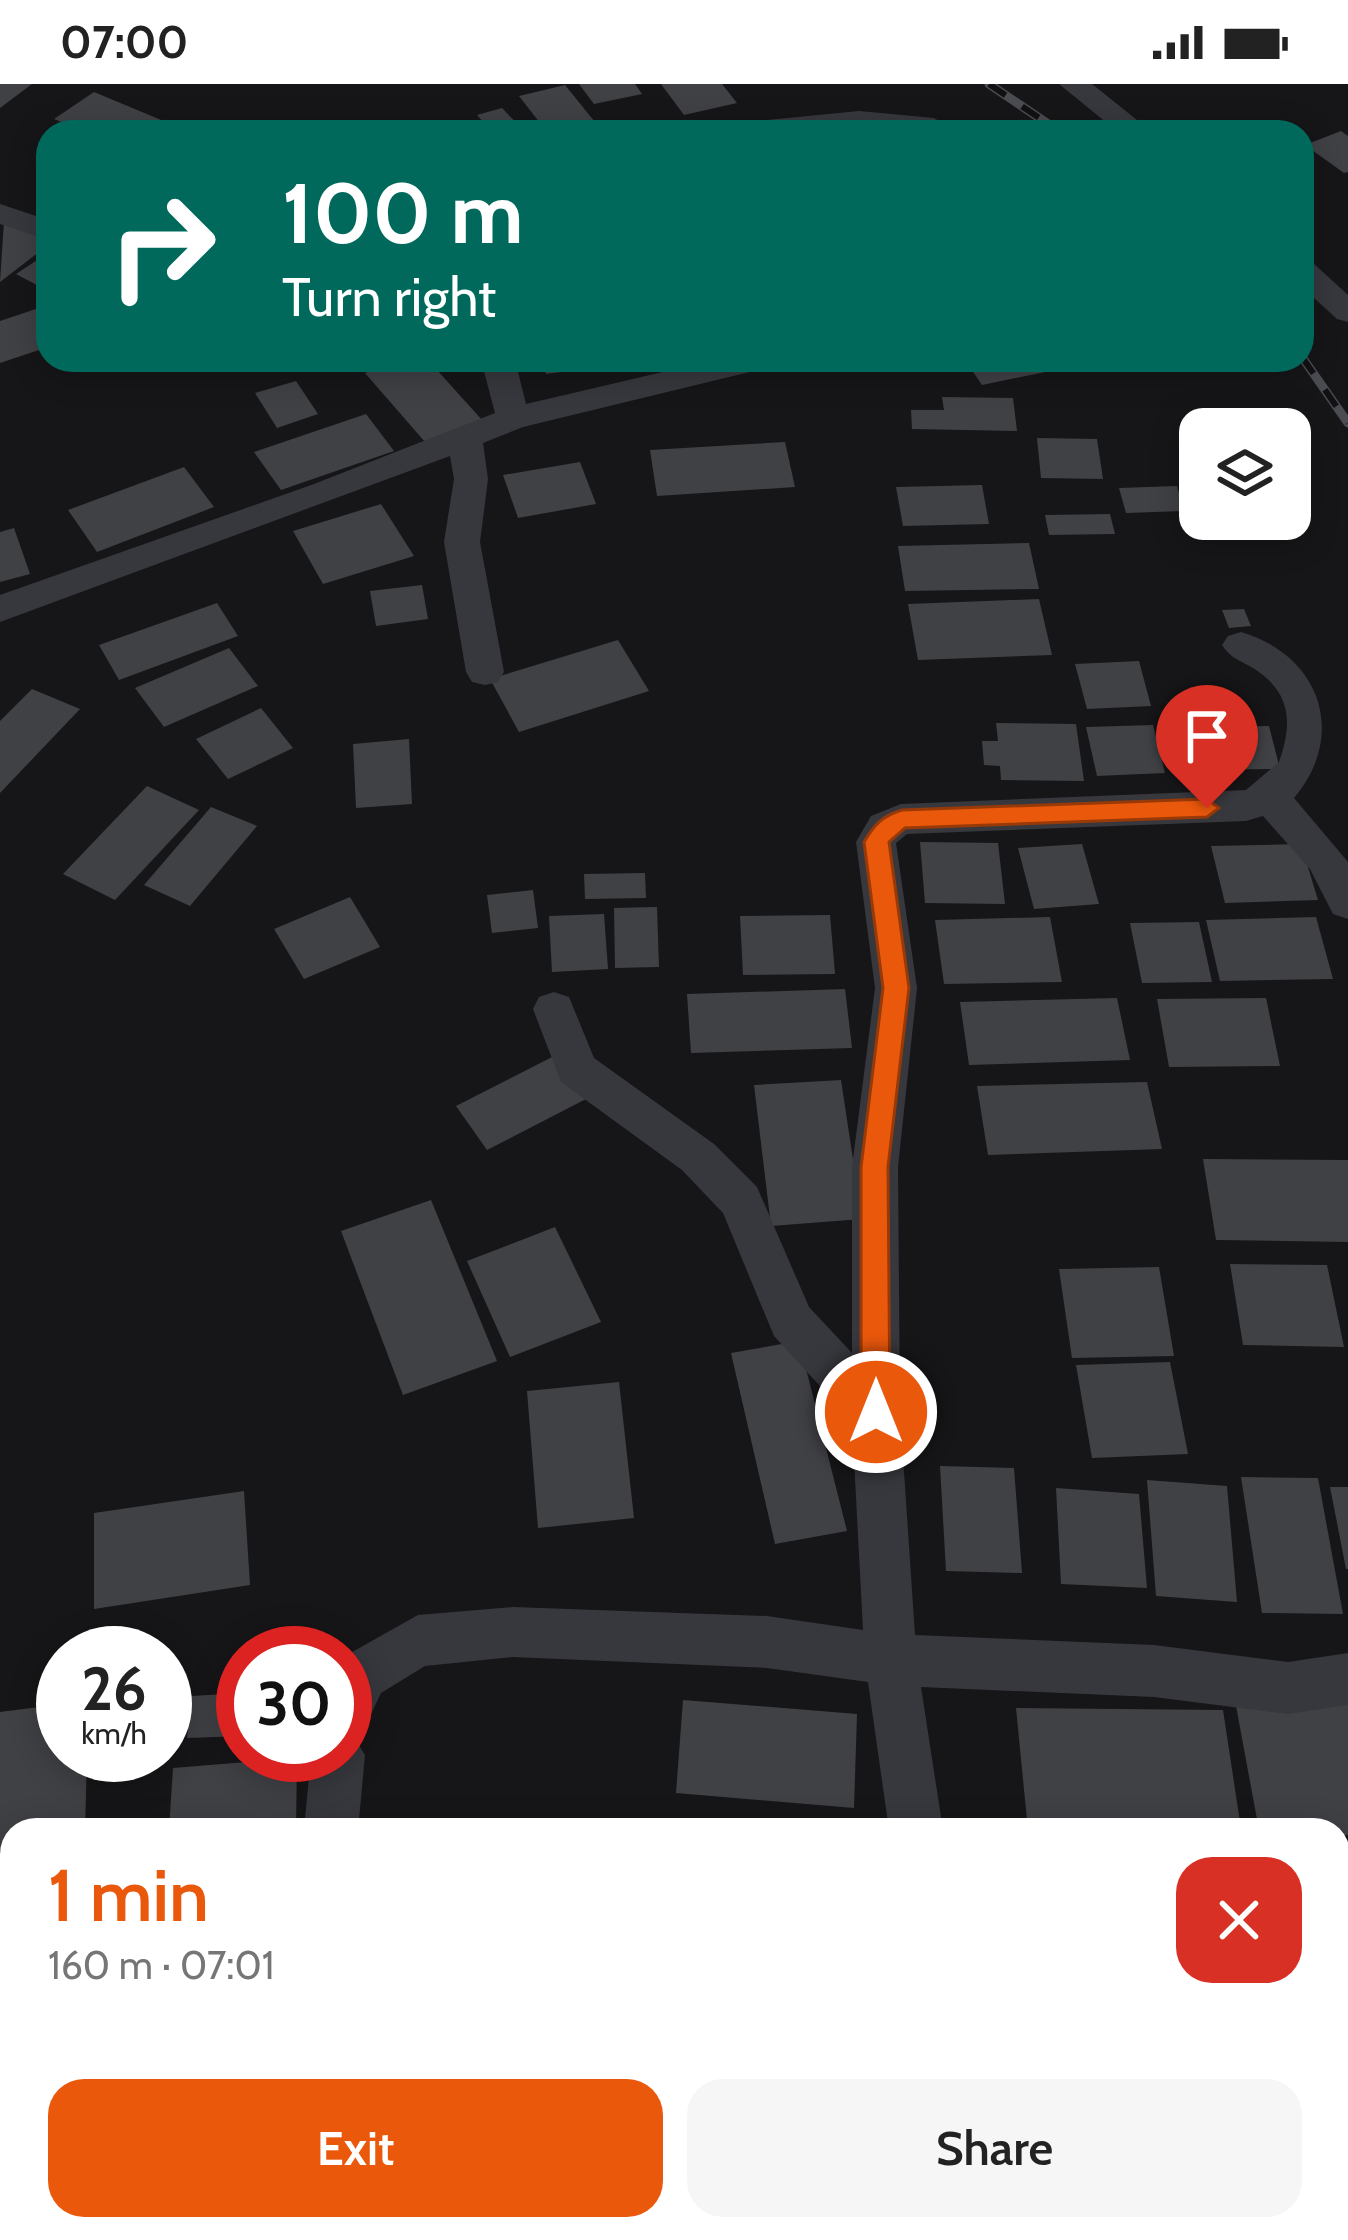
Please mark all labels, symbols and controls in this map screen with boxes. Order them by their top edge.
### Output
text: 07:00 [60,15,188,69]
text: 100 m [282,162,524,264]
icon: right [84,168,240,324]
text: Turn right [282,264,496,330]
map controls [1179,408,1311,540]
button: layers [1179,408,1311,540]
pin [1156,685,1258,808]
icon: arrive [1174,703,1240,769]
position arrow [813,1349,939,1475]
speed limit sign: 30 [216,1626,372,1782]
text: 26 [81,1652,147,1725]
text: km/h [81,1715,147,1752]
text: 1 min [48,1852,209,1939]
button: close [1176,1857,1302,1983]
text: 160 m · 07:01 [48,1941,274,1989]
button: Exit [48,2079,663,2217]
button: Share [687,2079,1302,2217]

